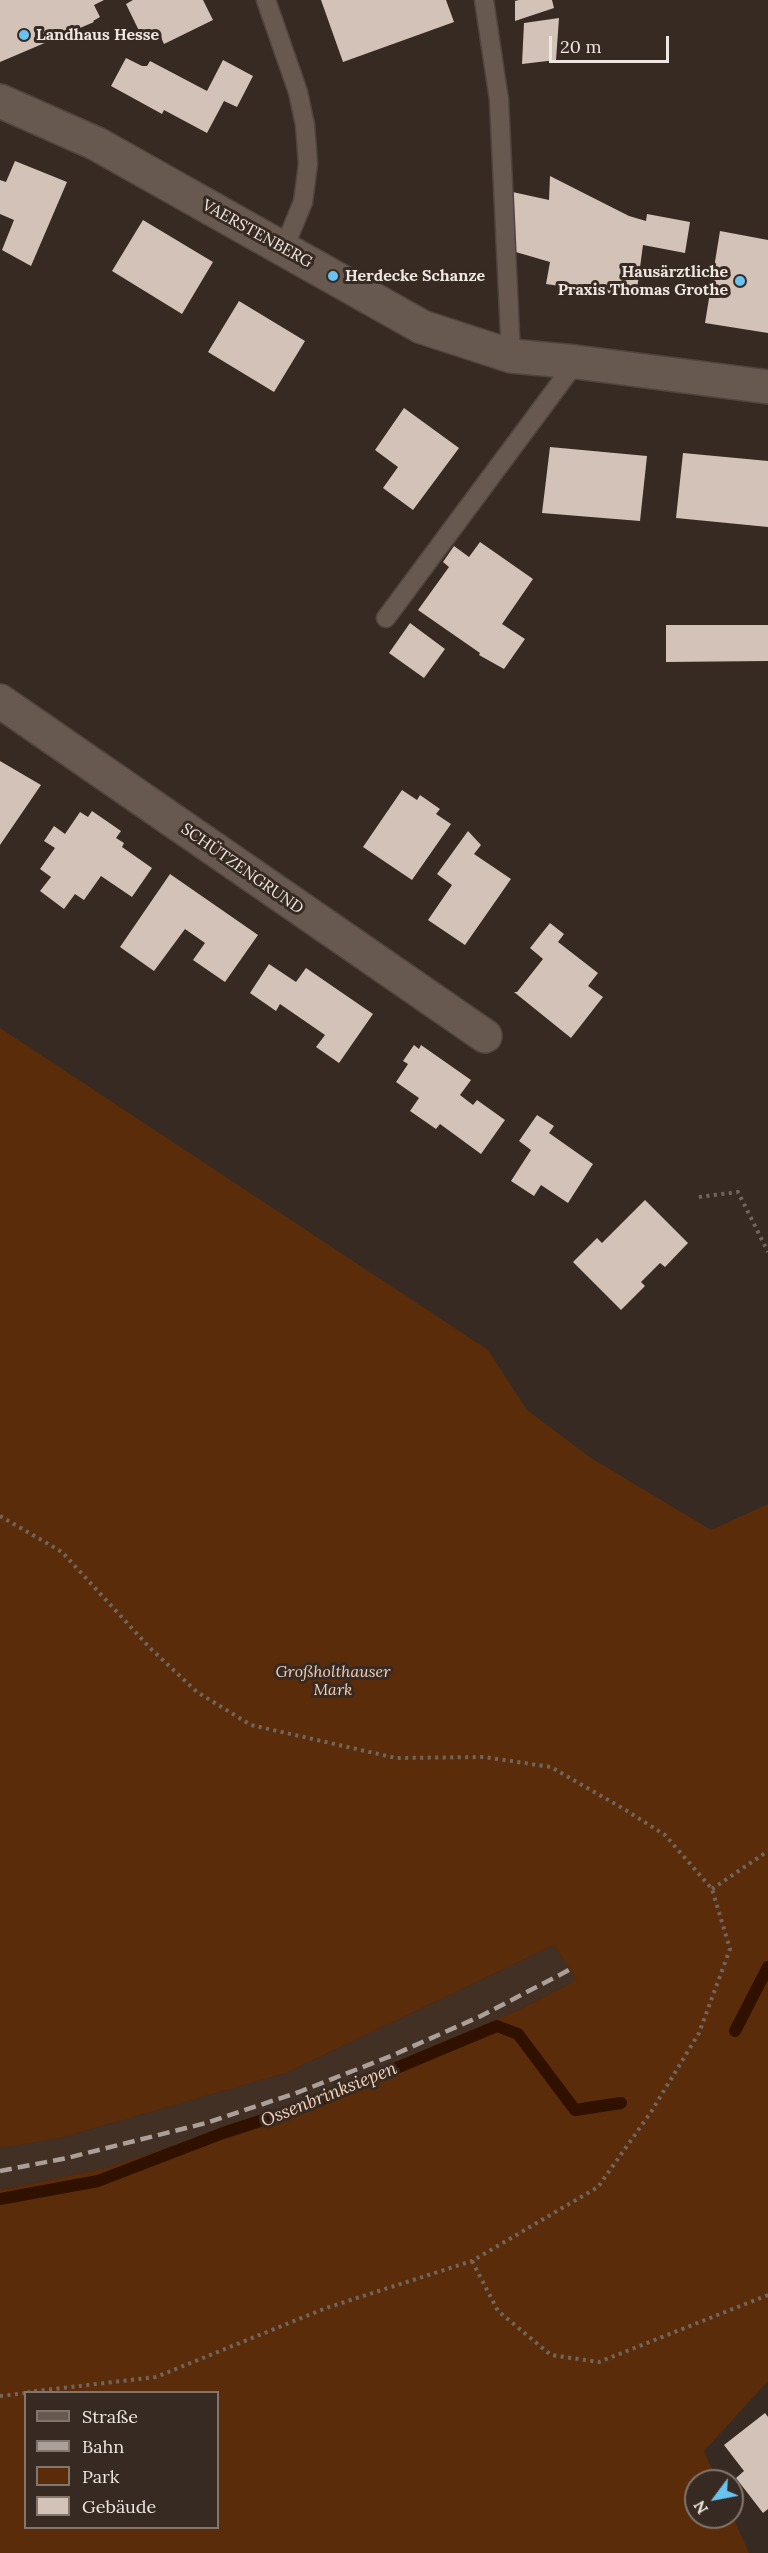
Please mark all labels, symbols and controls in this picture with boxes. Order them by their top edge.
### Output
scale bar [552,24,672,62]
place label: Landhaus Hesse [36,25,159,45]
marker: Landhaus Hesse [17,28,31,42]
text: 20 m [560,35,602,58]
street label: VAERSTENBERG [198,196,316,272]
place label: Hausärztliche Praxis Thomas Grothe [558,262,728,300]
place label: Herdecke Schanze [345,266,485,286]
marker: Herdecke Schanze [326,269,340,283]
marker: Hausärztliche Praxis Thomas Grothe [733,274,747,288]
street label: SCHÜTZENGRUND [177,820,307,918]
park label: Großholthauser Mark [276,1662,390,1700]
water label: Ossenbrinksiepen [258,2058,400,2132]
legend [24,2391,219,2529]
text: Straße [82,2405,138,2428]
text: Bahn [82,2435,124,2458]
text: Park [82,2465,119,2488]
north arrow [684,2469,744,2529]
text: Gebäude [82,2495,156,2518]
text: N [689,2497,712,2518]

